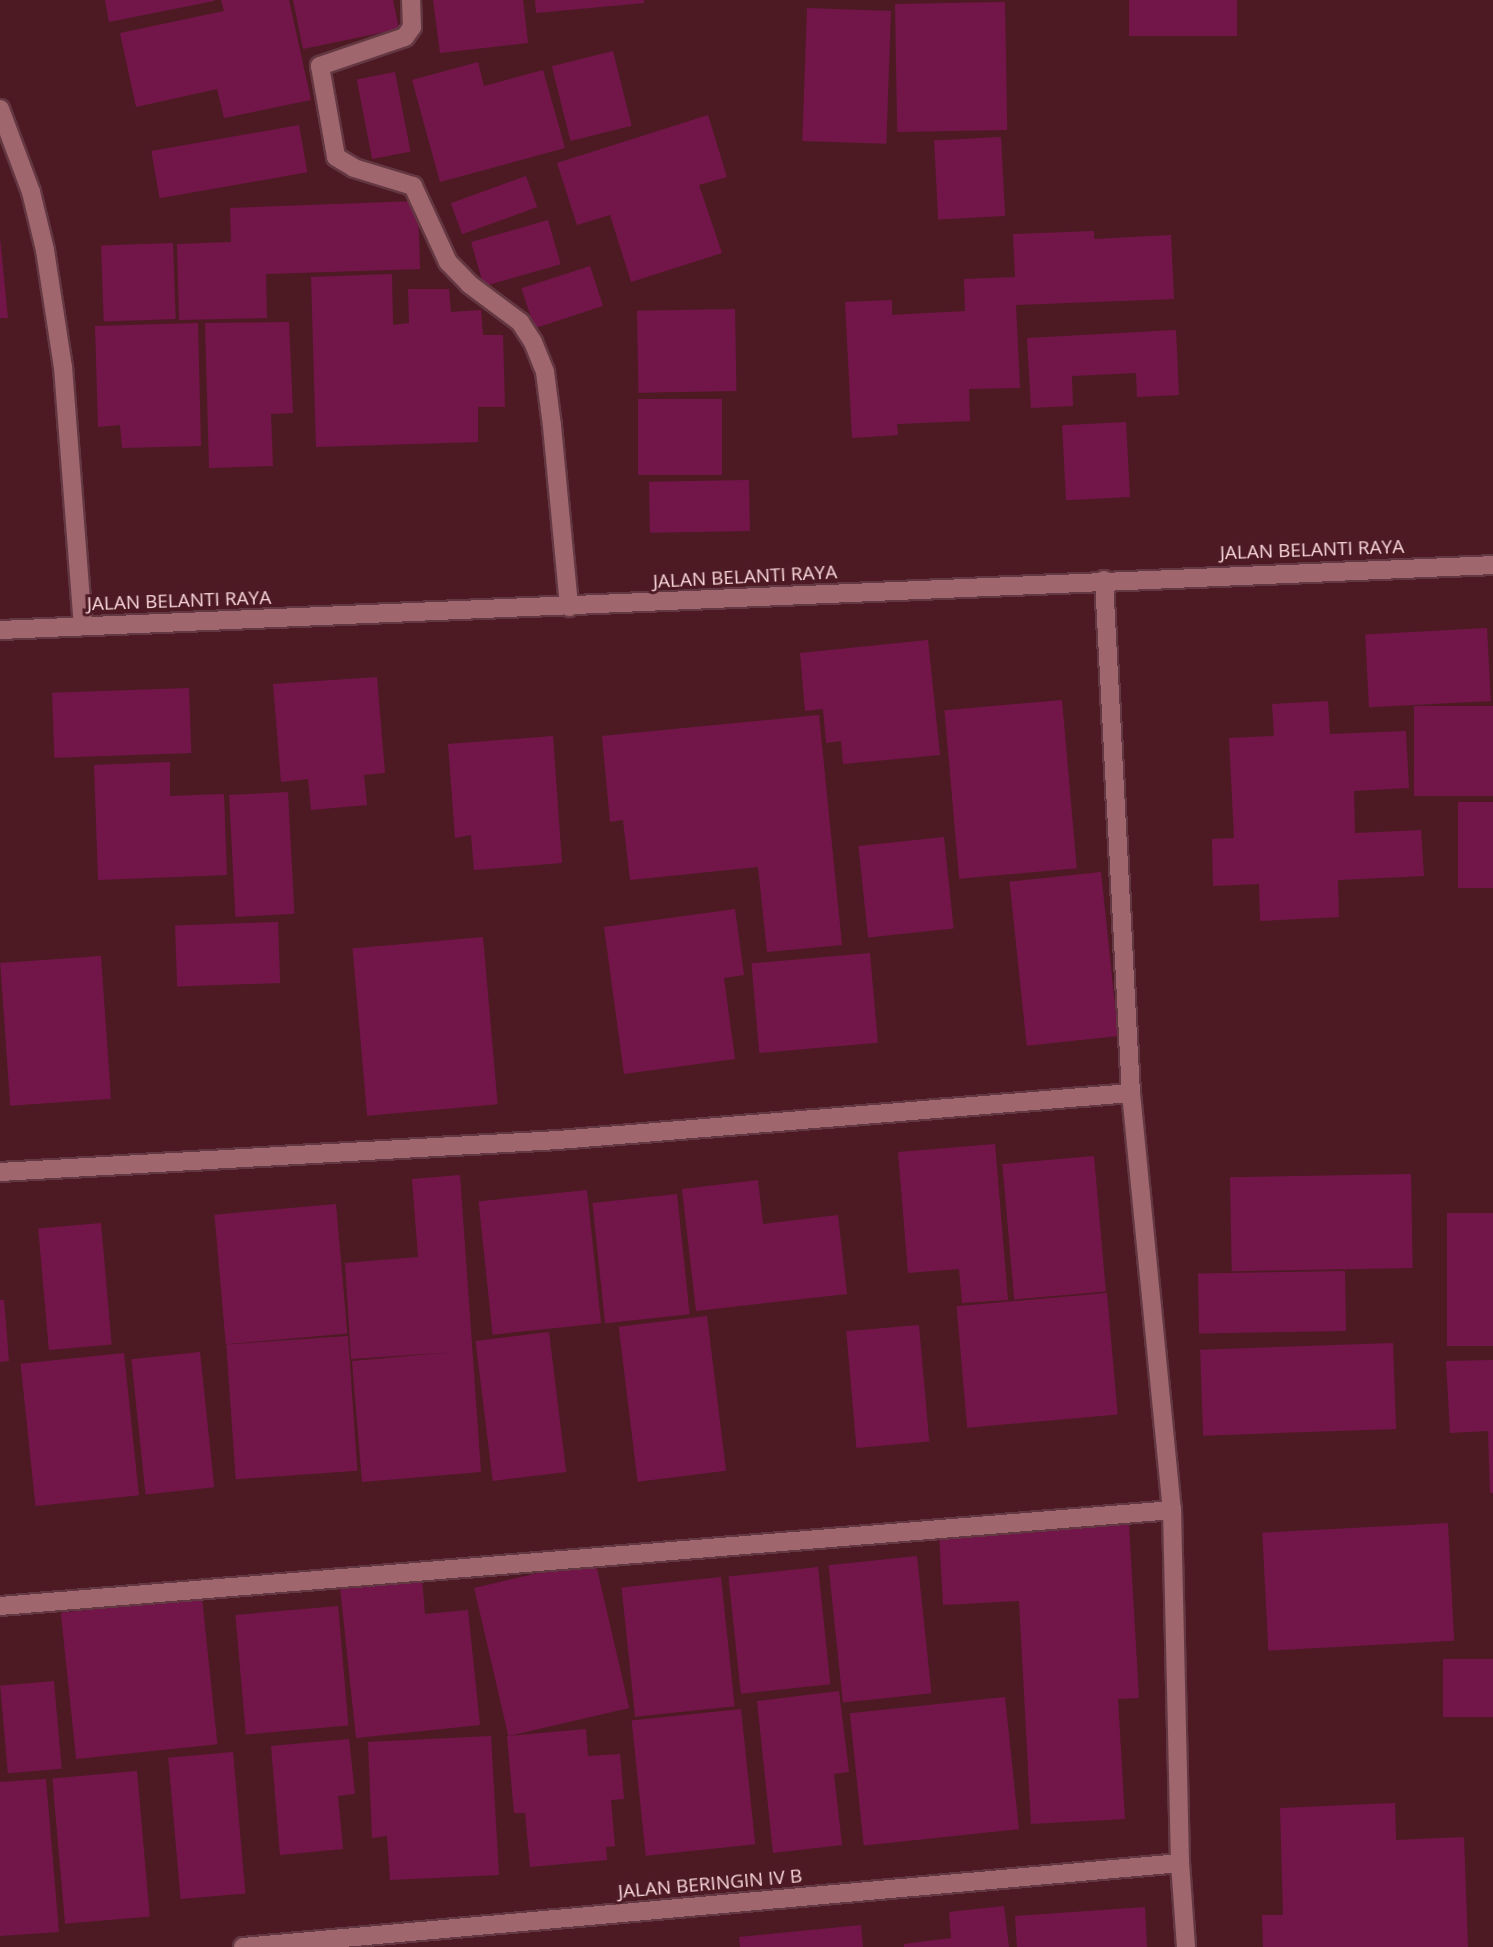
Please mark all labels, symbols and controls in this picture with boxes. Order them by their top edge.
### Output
street label: JALAN BELANTI RAYA [1219,535,1405,565]
street label: JALAN BELANTI RAYA [652,561,838,593]
street label: JALAN BELANTI RAYA [86,586,272,616]
street label: JALAN BERINGIN IV B [617,1865,803,1903]

